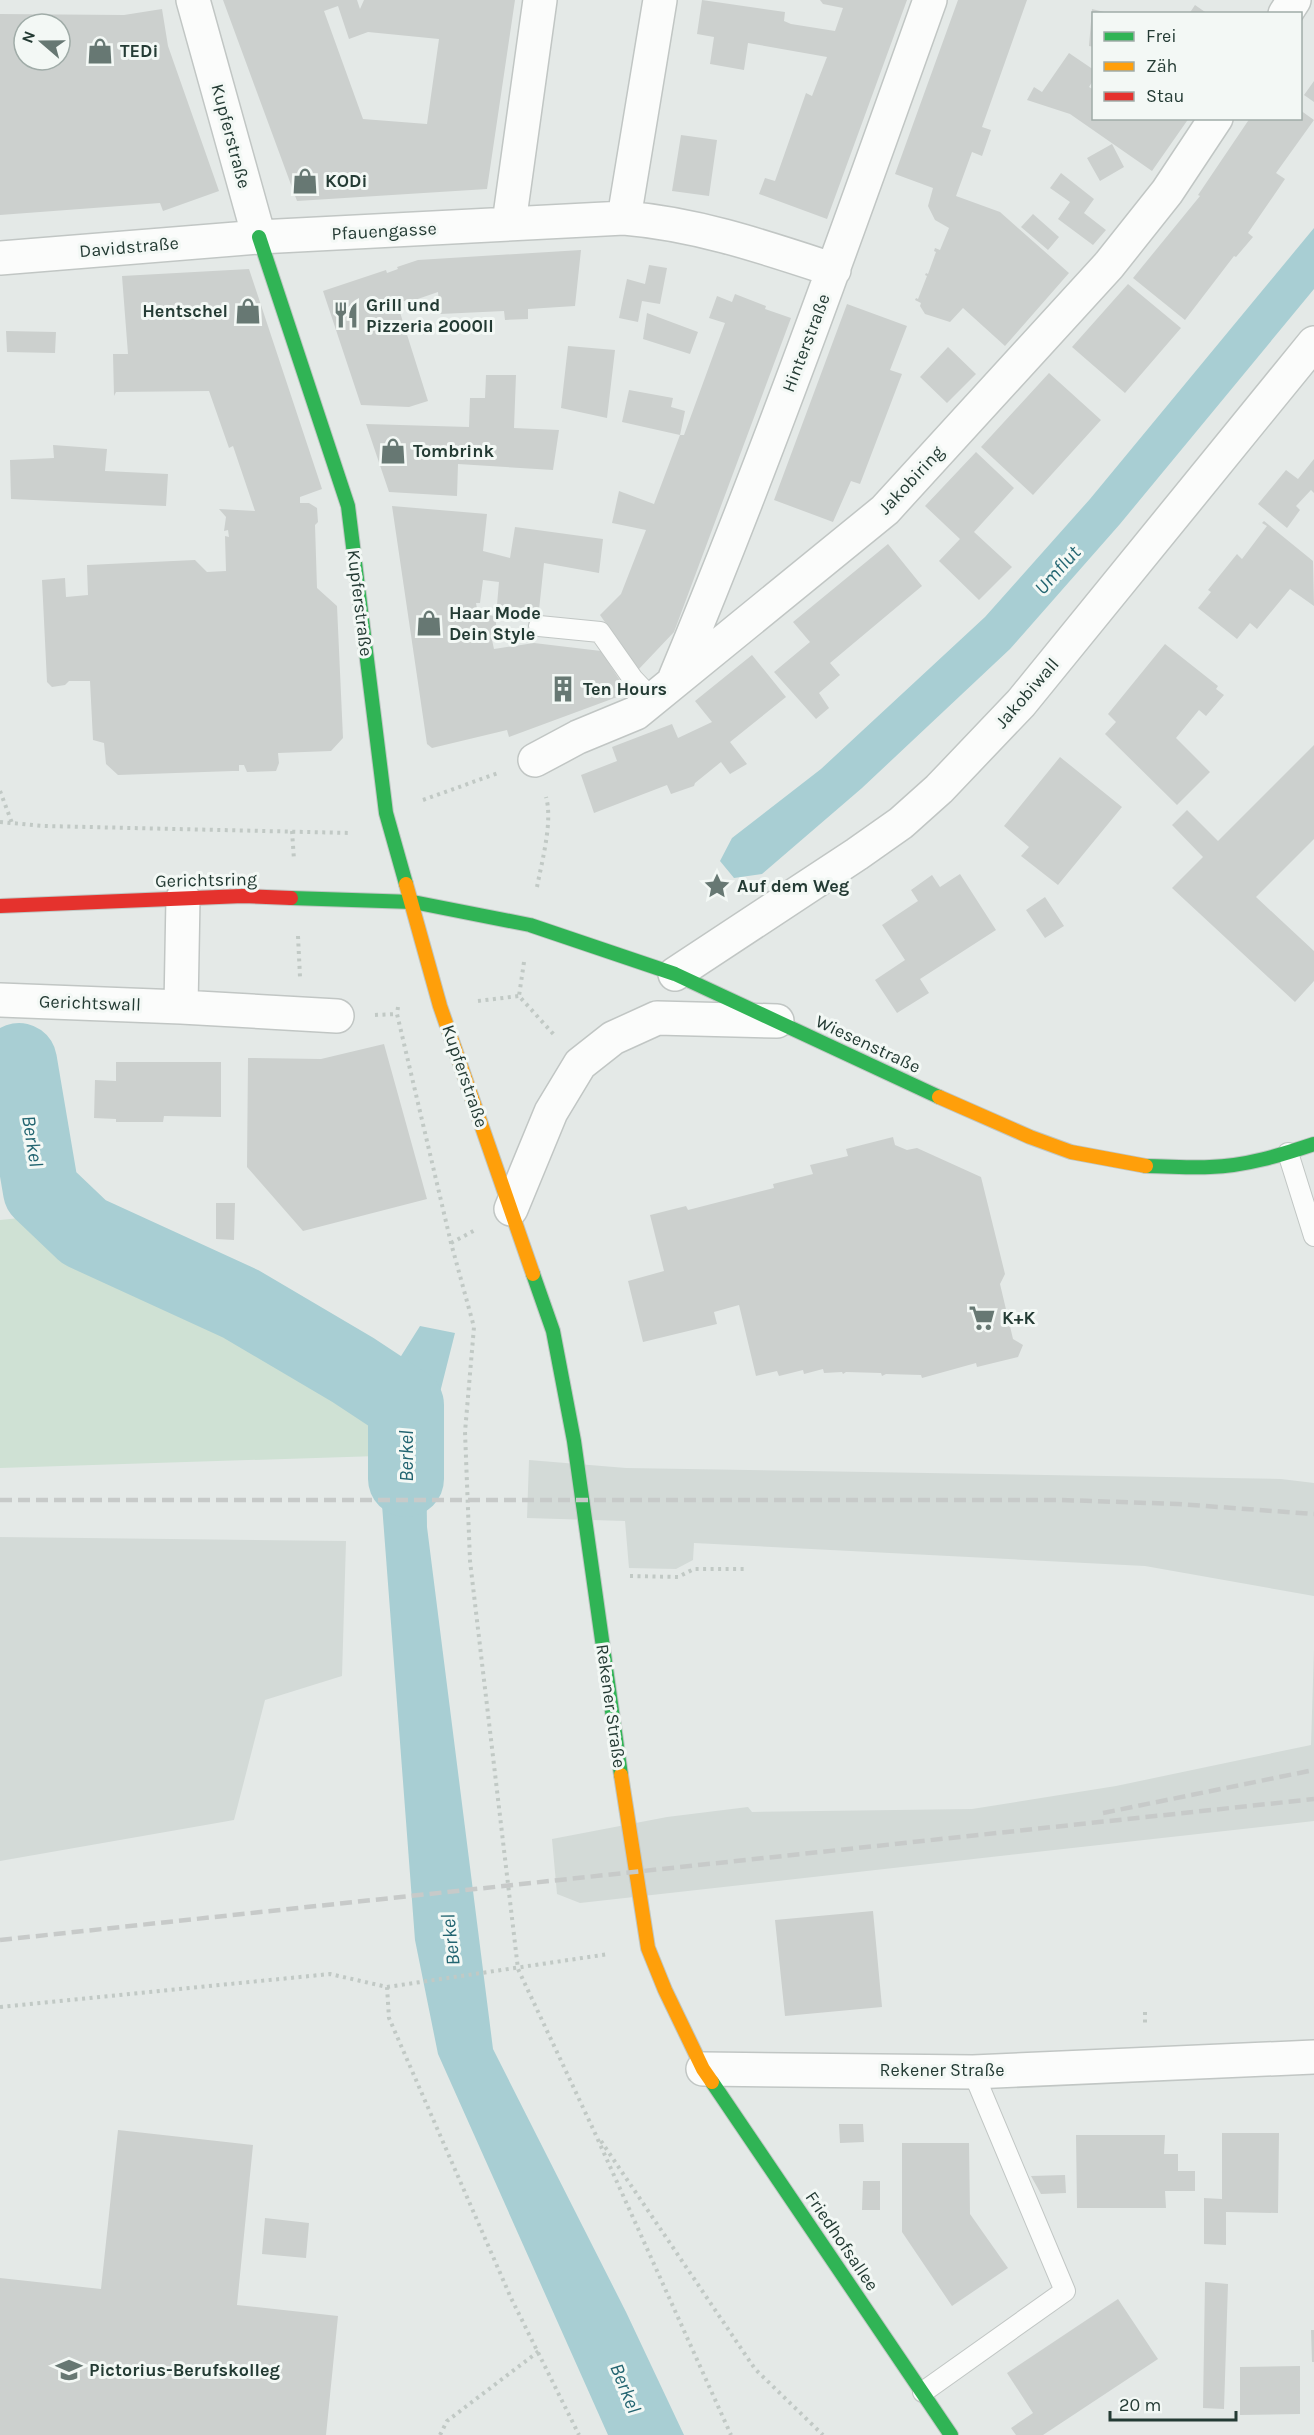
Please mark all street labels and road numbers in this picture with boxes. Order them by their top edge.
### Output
street label: Kupferstraße [207,81,255,191]
street label: Pfauengasse [331,217,437,245]
street label: Davidstraße [78,232,180,262]
street label: Hinterstraße [777,291,835,395]
street label: Jakobiring [874,441,948,519]
street label: Kupferstraße [343,548,377,658]
street label: Jakobiwall [990,653,1064,733]
street label: Gerichtsring [155,868,257,892]
street label: Gerichtswall [39,990,141,1016]
street label: Wiesenstraße [812,1010,924,1078]
street label: Kupferstraße [437,1022,493,1130]
street label: Rekener Straße [591,1643,631,1769]
street label: Rekener Straße [880,2059,1004,2081]
street label: Friedhofsallee [801,2187,883,2295]

